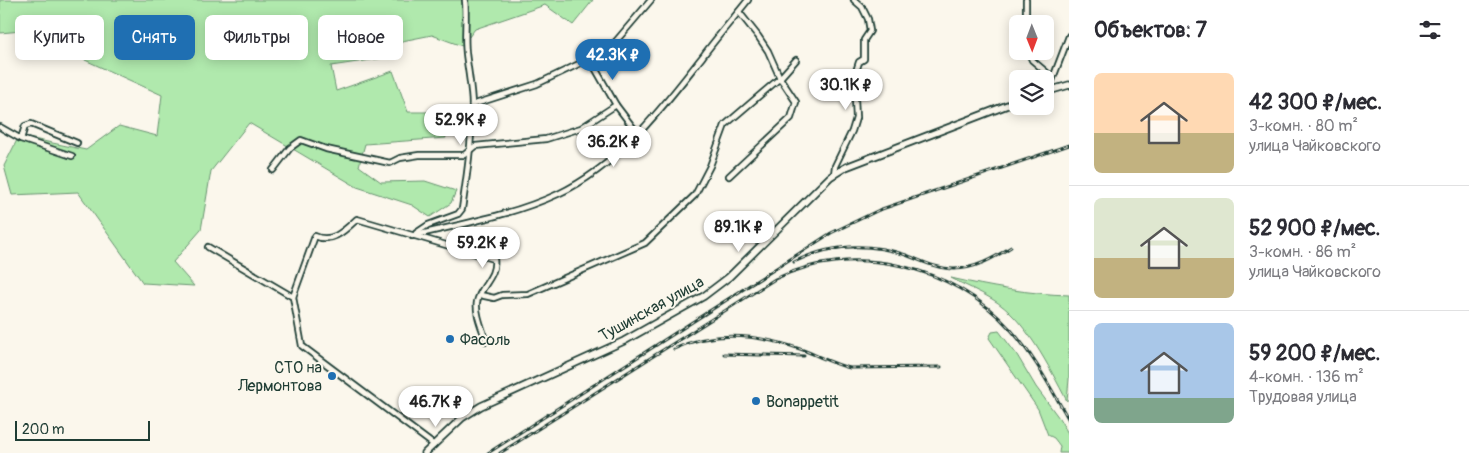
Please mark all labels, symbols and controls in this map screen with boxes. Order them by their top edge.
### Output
chip: Купить [15,15,104,60]
chip: Снять [114,15,195,60]
chip: Фильтры [205,15,308,60]
chip: Новое [318,15,403,60]
north arrow [1009,15,1054,60]
map controls [1009,15,1054,115]
icon: filters [1416,16,1444,44]
text: Объектов: 7 [1094,17,1207,44]
pin: 42.3K ₽ [567,38,659,81]
text: 42.3K ₽ [586,45,640,65]
pin: 30.1K ₽ [800,68,892,111]
button: layers [1009,70,1054,115]
text: 30.1K ₽ [820,75,872,95]
text: 42 300 ₽/мес. [1249,89,1382,116]
icon: home [1134,93,1194,153]
pin: 52.9K ₽ [415,104,507,146]
text: 52.9K ₽ [435,110,487,130]
text: 3-комн. · 80 m² [1249,116,1358,136]
pin: 36.2K ₽ [568,126,660,168]
text: 36.2K ₽ [587,132,641,152]
text: улица Чайковского [1249,136,1381,156]
pin: 89.1K ₽ [693,210,785,253]
text: 52 900 ₽/мес. [1249,215,1380,242]
text: 89.1K ₽ [715,217,763,237]
icon: home [1134,218,1194,278]
pin: 59.2K ₽ [437,226,529,269]
text: 59.2K ₽ [457,233,509,253]
text: 3-комн. · 86 m² [1249,242,1356,262]
text: улица Чайковского [1249,262,1381,282]
street label: Тушинская улица [596,272,707,346]
place label: Фасоль [460,330,511,350]
marker: Фасоль [444,333,456,345]
text: 59 200 ₽/мес. [1249,340,1380,367]
icon: home [1134,343,1194,403]
place label: СТО на Лермонтова [237,358,322,396]
text: 4-комн. · 136 m² [1249,367,1364,387]
marker: СТО на Лермонтова [326,370,338,382]
pin: 46.7K ₽ [390,386,482,428]
text: Трудовая улица [1249,387,1357,407]
text: 46.7K ₽ [409,392,463,412]
place label: Bonappetit [766,392,839,412]
marker: Bonappetit [750,395,762,407]
scale bar [15,418,150,441]
text: 200 m [22,421,64,438]

